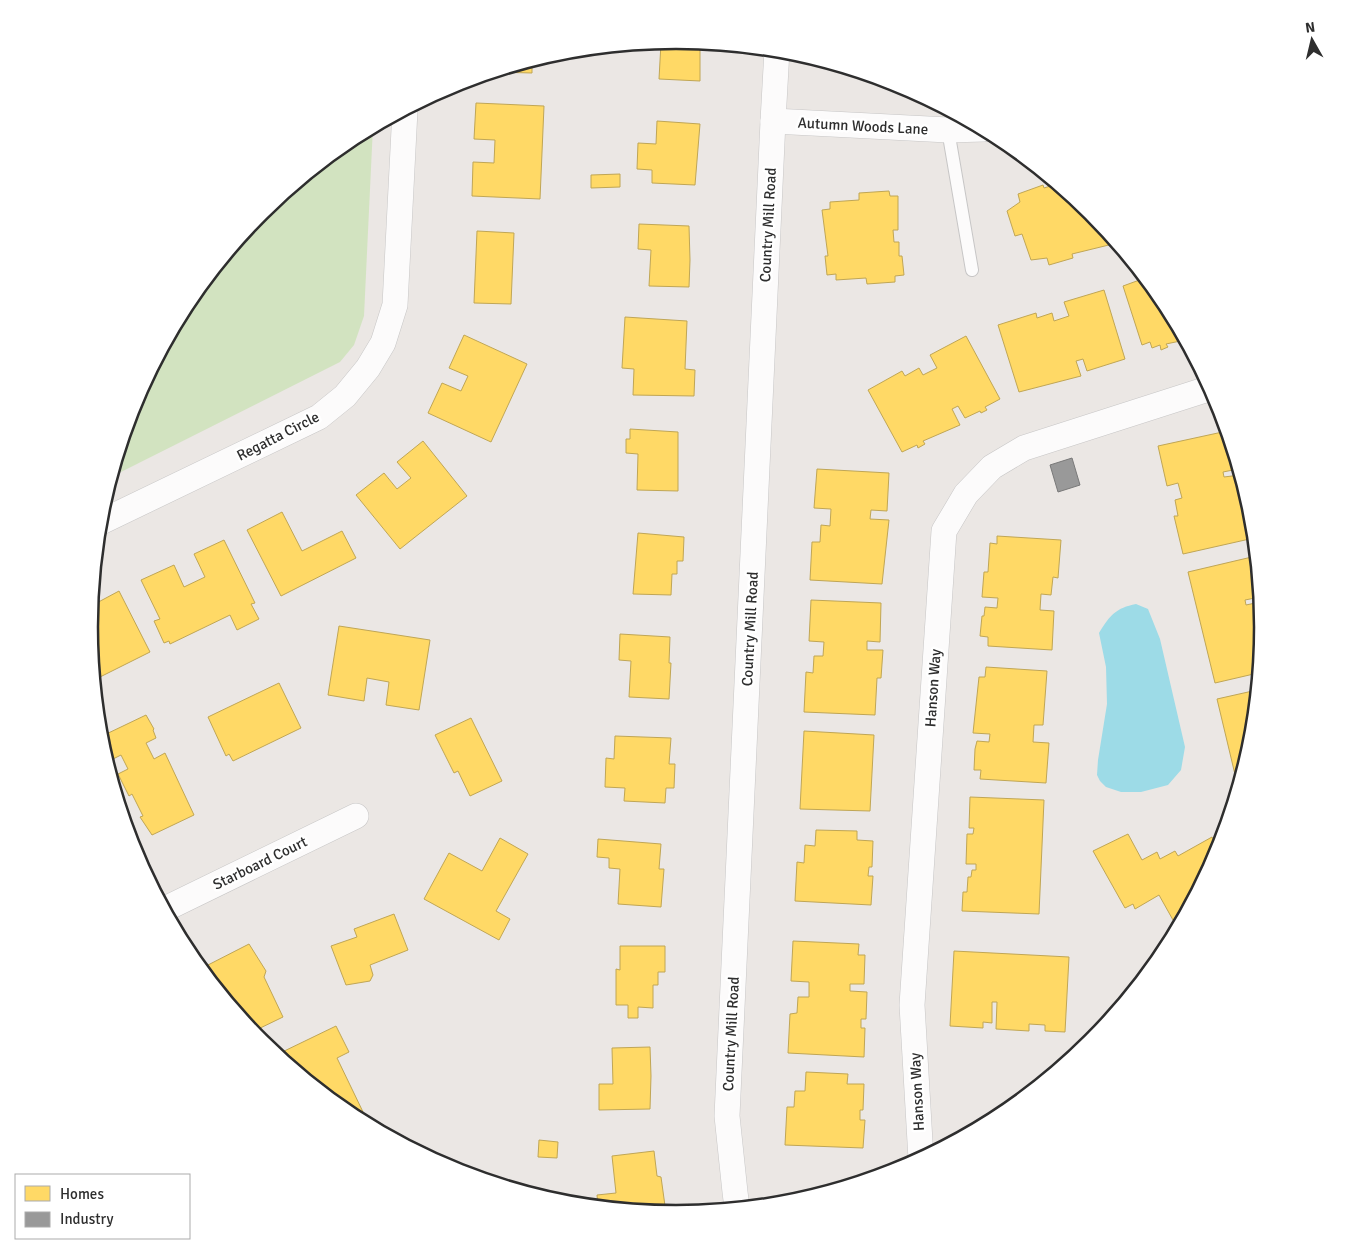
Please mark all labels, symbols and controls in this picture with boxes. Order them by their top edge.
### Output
north arrow [1287,15,1337,65]
text: N [1304,19,1316,37]
street label: Autumn Woods Lane [797,114,929,138]
street label: Country Mill Road [756,167,780,283]
street label: Regatta Circle [234,407,322,465]
street label: Country Mill Road [738,571,762,687]
street label: Hanson Way [921,648,945,728]
street label: Starboard Court [210,832,310,894]
street label: Country Mill Road [719,976,743,1092]
street label: Hanson Way [906,1052,928,1132]
legend [15,1174,190,1239]
text: Homes [60,1185,104,1203]
text: Industry [60,1210,113,1228]

